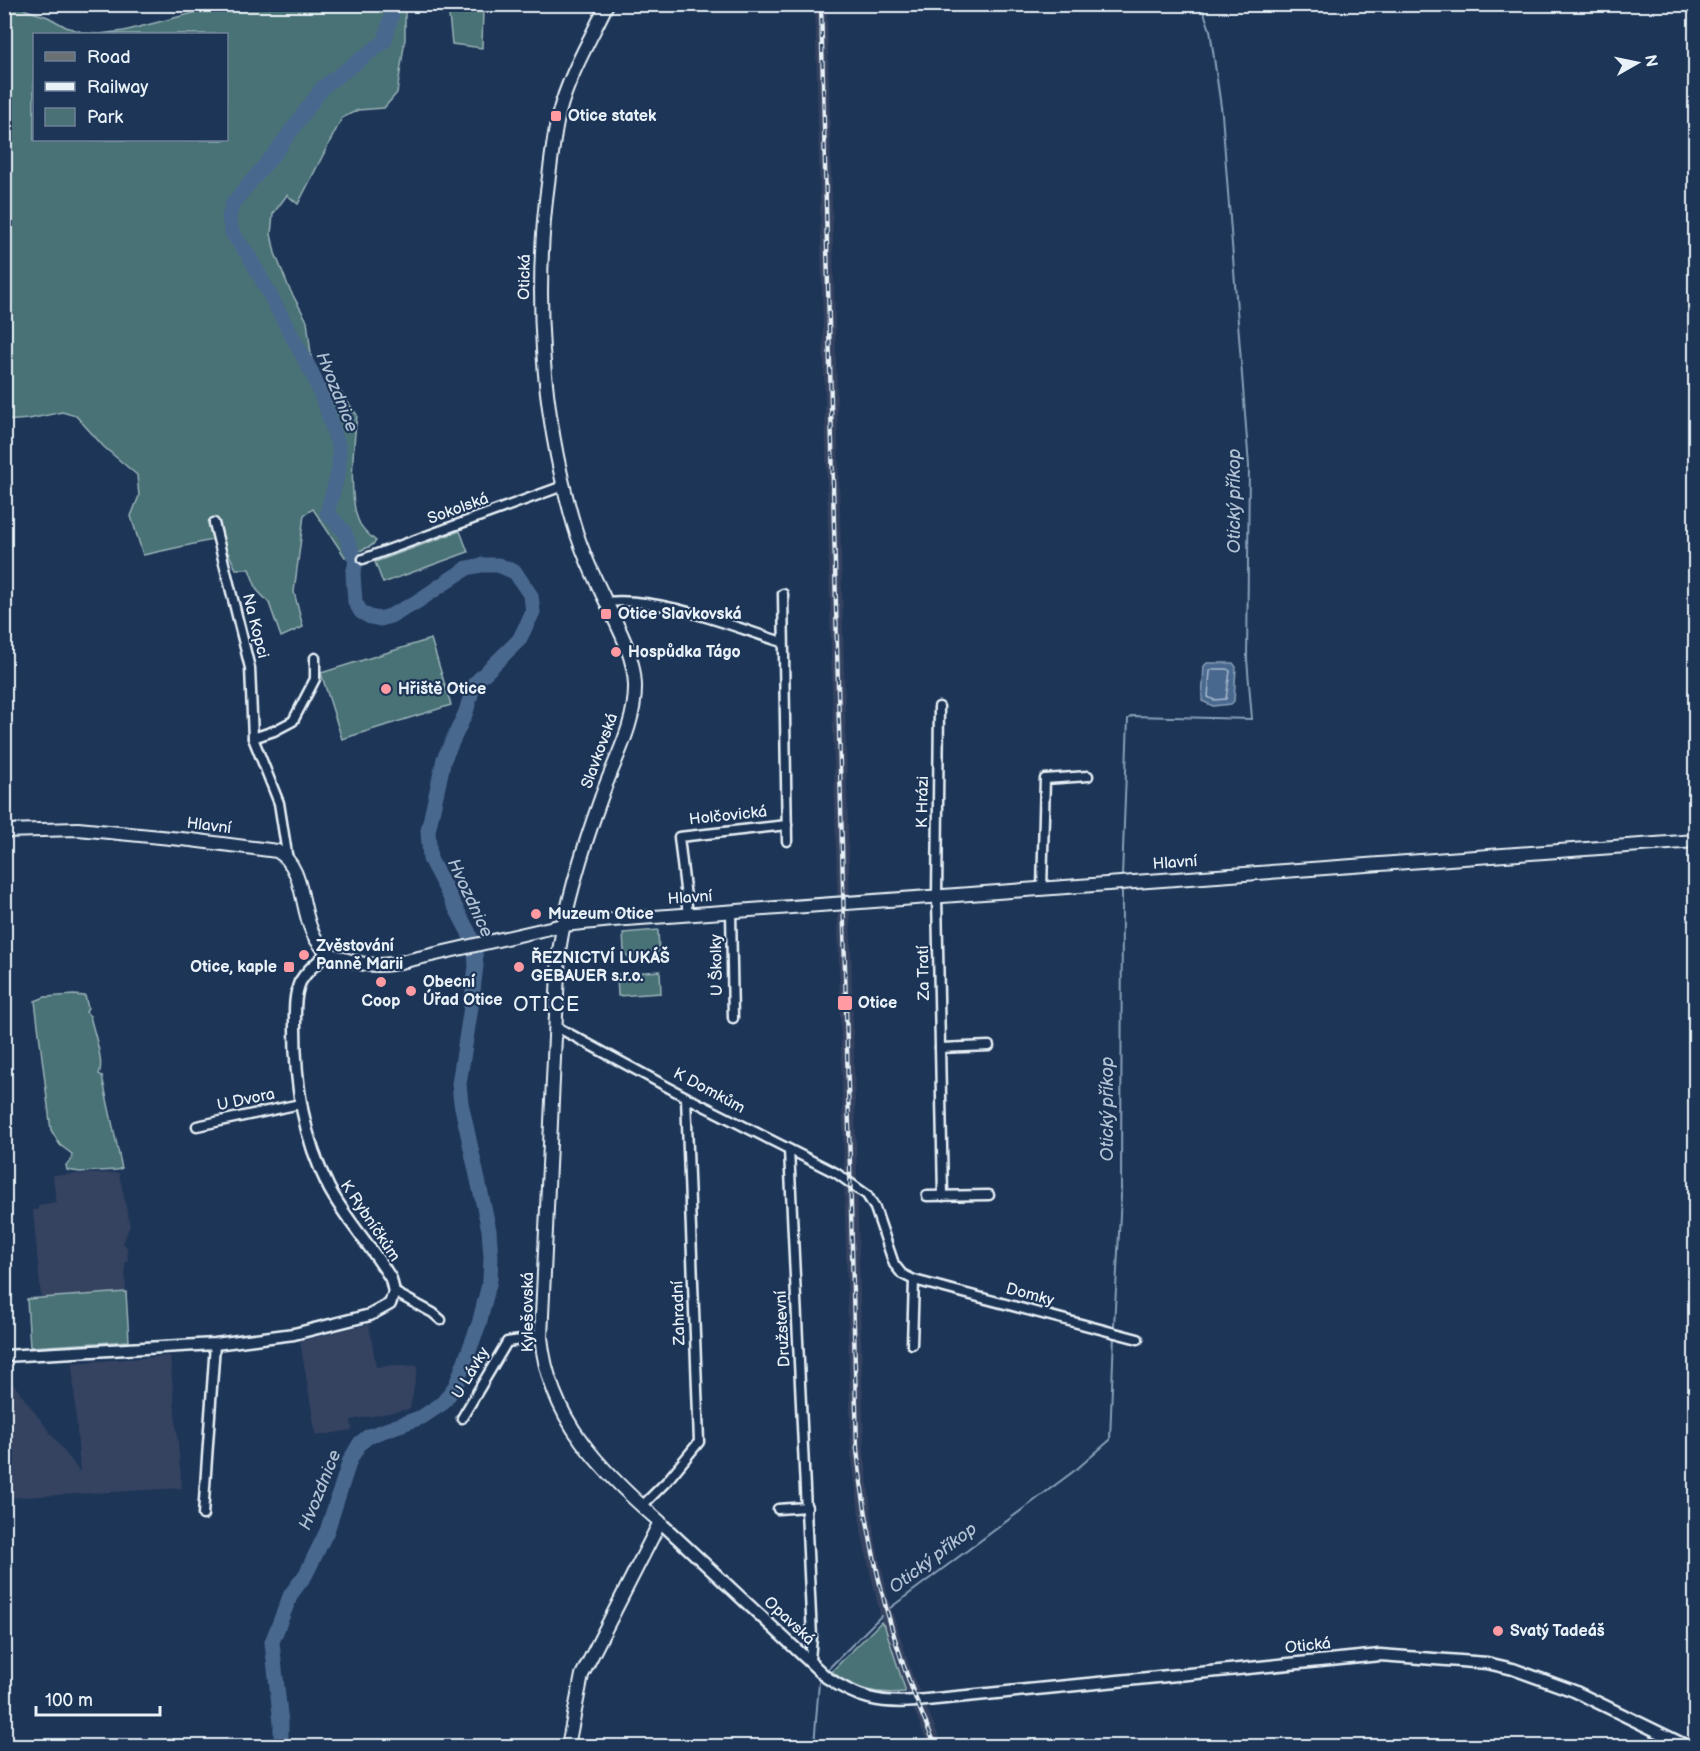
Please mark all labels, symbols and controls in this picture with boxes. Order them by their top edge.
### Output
legend [33,33,228,141]
north arrow [1607,33,1667,93]
text: Road [87,47,131,68]
text: N [1640,53,1661,68]
text: Railway [87,77,149,98]
text: Park [87,107,123,128]
place label: Otice statek [568,107,657,126]
marker: Otice statek [549,109,563,123]
street label: Otická [515,254,535,300]
water label: Hvozdnice [311,349,363,435]
water label: Otický příkop [1224,449,1245,553]
street label: Sokolská [425,489,491,529]
street label: Na Kopci [238,592,272,660]
place label: Otice Slavkovská [618,605,742,624]
marker: Otice Slavkovská [599,607,613,621]
place label: Hospůdka Tágo [628,642,741,662]
marker: Hospůdka Tágo [609,645,623,659]
place label: Hřiště Otice [398,680,486,699]
marker: Hřiště Otice [379,682,393,696]
street label: Slavkovská [578,711,622,791]
street label: K Hrázi [913,776,933,828]
street label: Holčovická [688,802,768,830]
street label: Hlavní [186,814,233,838]
street label: Hlavní [1152,852,1198,874]
water label: Hvozdnice [443,855,497,941]
street label: Hlavní [667,887,713,909]
place label: Muzeum Otice [548,905,654,924]
marker: Muzeum Otice [529,907,543,921]
street label: U Školky [705,933,727,996]
place label: Zvěstování Panně Marii [316,937,403,974]
street label: Za Tratí [914,945,934,1002]
place label: ŘEZNICTVÍ LUKÁŠ GEBAUER s.r.o. [531,946,670,986]
marker: Zvěstování Panně Marii [297,948,311,962]
place label: Otice, kaple [190,958,277,977]
marker: Otice, kaple [282,960,296,974]
marker: ŘEZNICTVÍ LUKÁŠ GEBAUER s.r.o. [512,960,526,974]
place label: Obecní Úřad Otice [423,973,503,1010]
marker: Coop [374,975,388,989]
marker: Obecní Úřad Otice [404,984,418,998]
place label: Coop [362,992,400,1011]
district label: OTICE [513,993,581,1017]
marker: Otice [836,994,854,1012]
place label: Otice [858,994,897,1013]
water label: Otický příkop [1097,1057,1118,1161]
street label: K Domkům [670,1064,748,1118]
street label: U Dvora [215,1085,277,1115]
street label: K Rybníčkům [336,1177,404,1265]
street label: Kylešovská [519,1272,538,1352]
street label: Domky [1004,1279,1057,1311]
street label: Zahradní [668,1280,690,1346]
street label: Družstevní [771,1290,794,1368]
street label: U Lávky [448,1343,494,1402]
water label: Hvozdnice [294,1447,346,1533]
water label: Otický příkop [885,1518,981,1598]
street label: Opavská [760,1593,818,1649]
place label: Svatý Tadeáš [1510,1622,1605,1641]
marker: Svatý Tadeáš [1491,1624,1505,1638]
street label: Otická [1284,1634,1332,1658]
scale bar [36,1679,160,1717]
text: 100 m [45,1690,93,1711]

